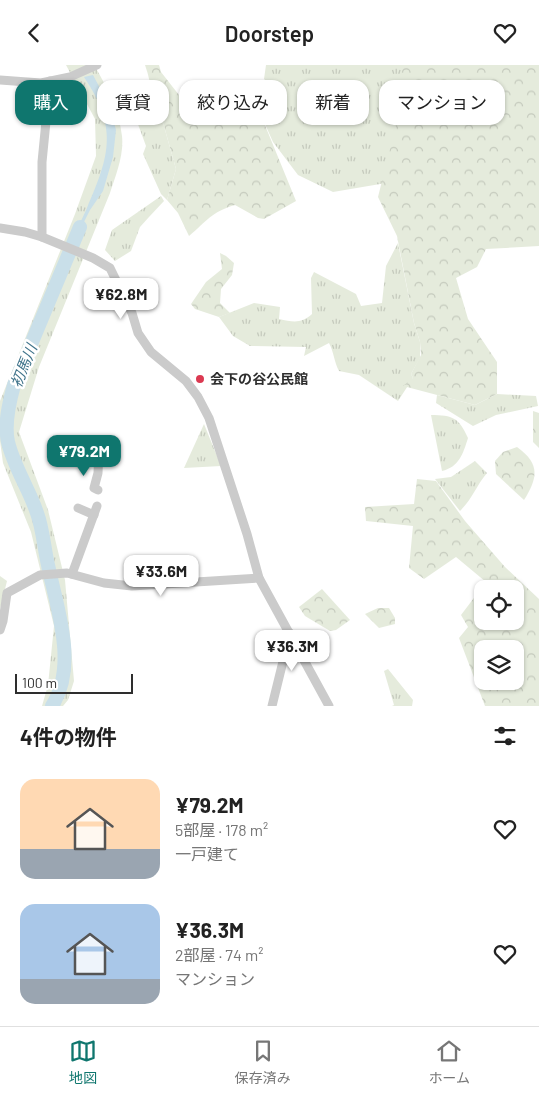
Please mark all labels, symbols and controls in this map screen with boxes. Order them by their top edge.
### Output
icon: back [20,19,48,47]
icon: heart [491,19,519,47]
text: Doorstep [225,20,314,46]
chip: 購入 [15,80,87,125]
chip: 賃貸 [97,80,169,125]
chip: 絞り込み [179,80,287,125]
chip: 新着 [297,80,369,125]
chip: マンション [379,80,505,125]
pin: ¥62.8M [80,277,162,320]
text: ¥62.8M [95,284,147,303]
water label: 初馬川 [6,340,41,390]
place label: 会下の谷公民館 [210,370,308,387]
marker: 会下の谷公民館 [194,373,206,385]
pin: ¥79.2M [43,435,125,477]
text: ¥79.2M [58,441,110,460]
pin: ¥33.6M [120,555,202,597]
text: ¥33.6M [135,561,187,580]
map controls [474,580,524,690]
button: locate [474,580,524,630]
pin: ¥36.3M [251,629,333,672]
text: ¥36.3M [266,636,318,655]
button: layers [474,640,524,690]
scale bar [15,671,132,694]
text: 100 m [22,674,57,691]
icon: filters [491,722,519,750]
text: 4件の物件 [20,724,117,749]
text: ¥79.2M [175,792,243,817]
icon: home [60,799,120,859]
icon: heart [491,815,519,843]
text: 5部屋 · 178 m² [175,820,268,839]
text: 一戸建て [175,844,239,863]
text: ¥36.3M [175,917,244,942]
icon: home [60,924,120,984]
icon: heart [491,940,519,968]
text: 2部屋 · 74 m² [175,945,263,964]
text: マンション [175,969,255,988]
tab: 地図 [69,1037,97,1087]
tab: 保存済み [235,1037,291,1087]
tab: ホーム [428,1037,470,1087]

